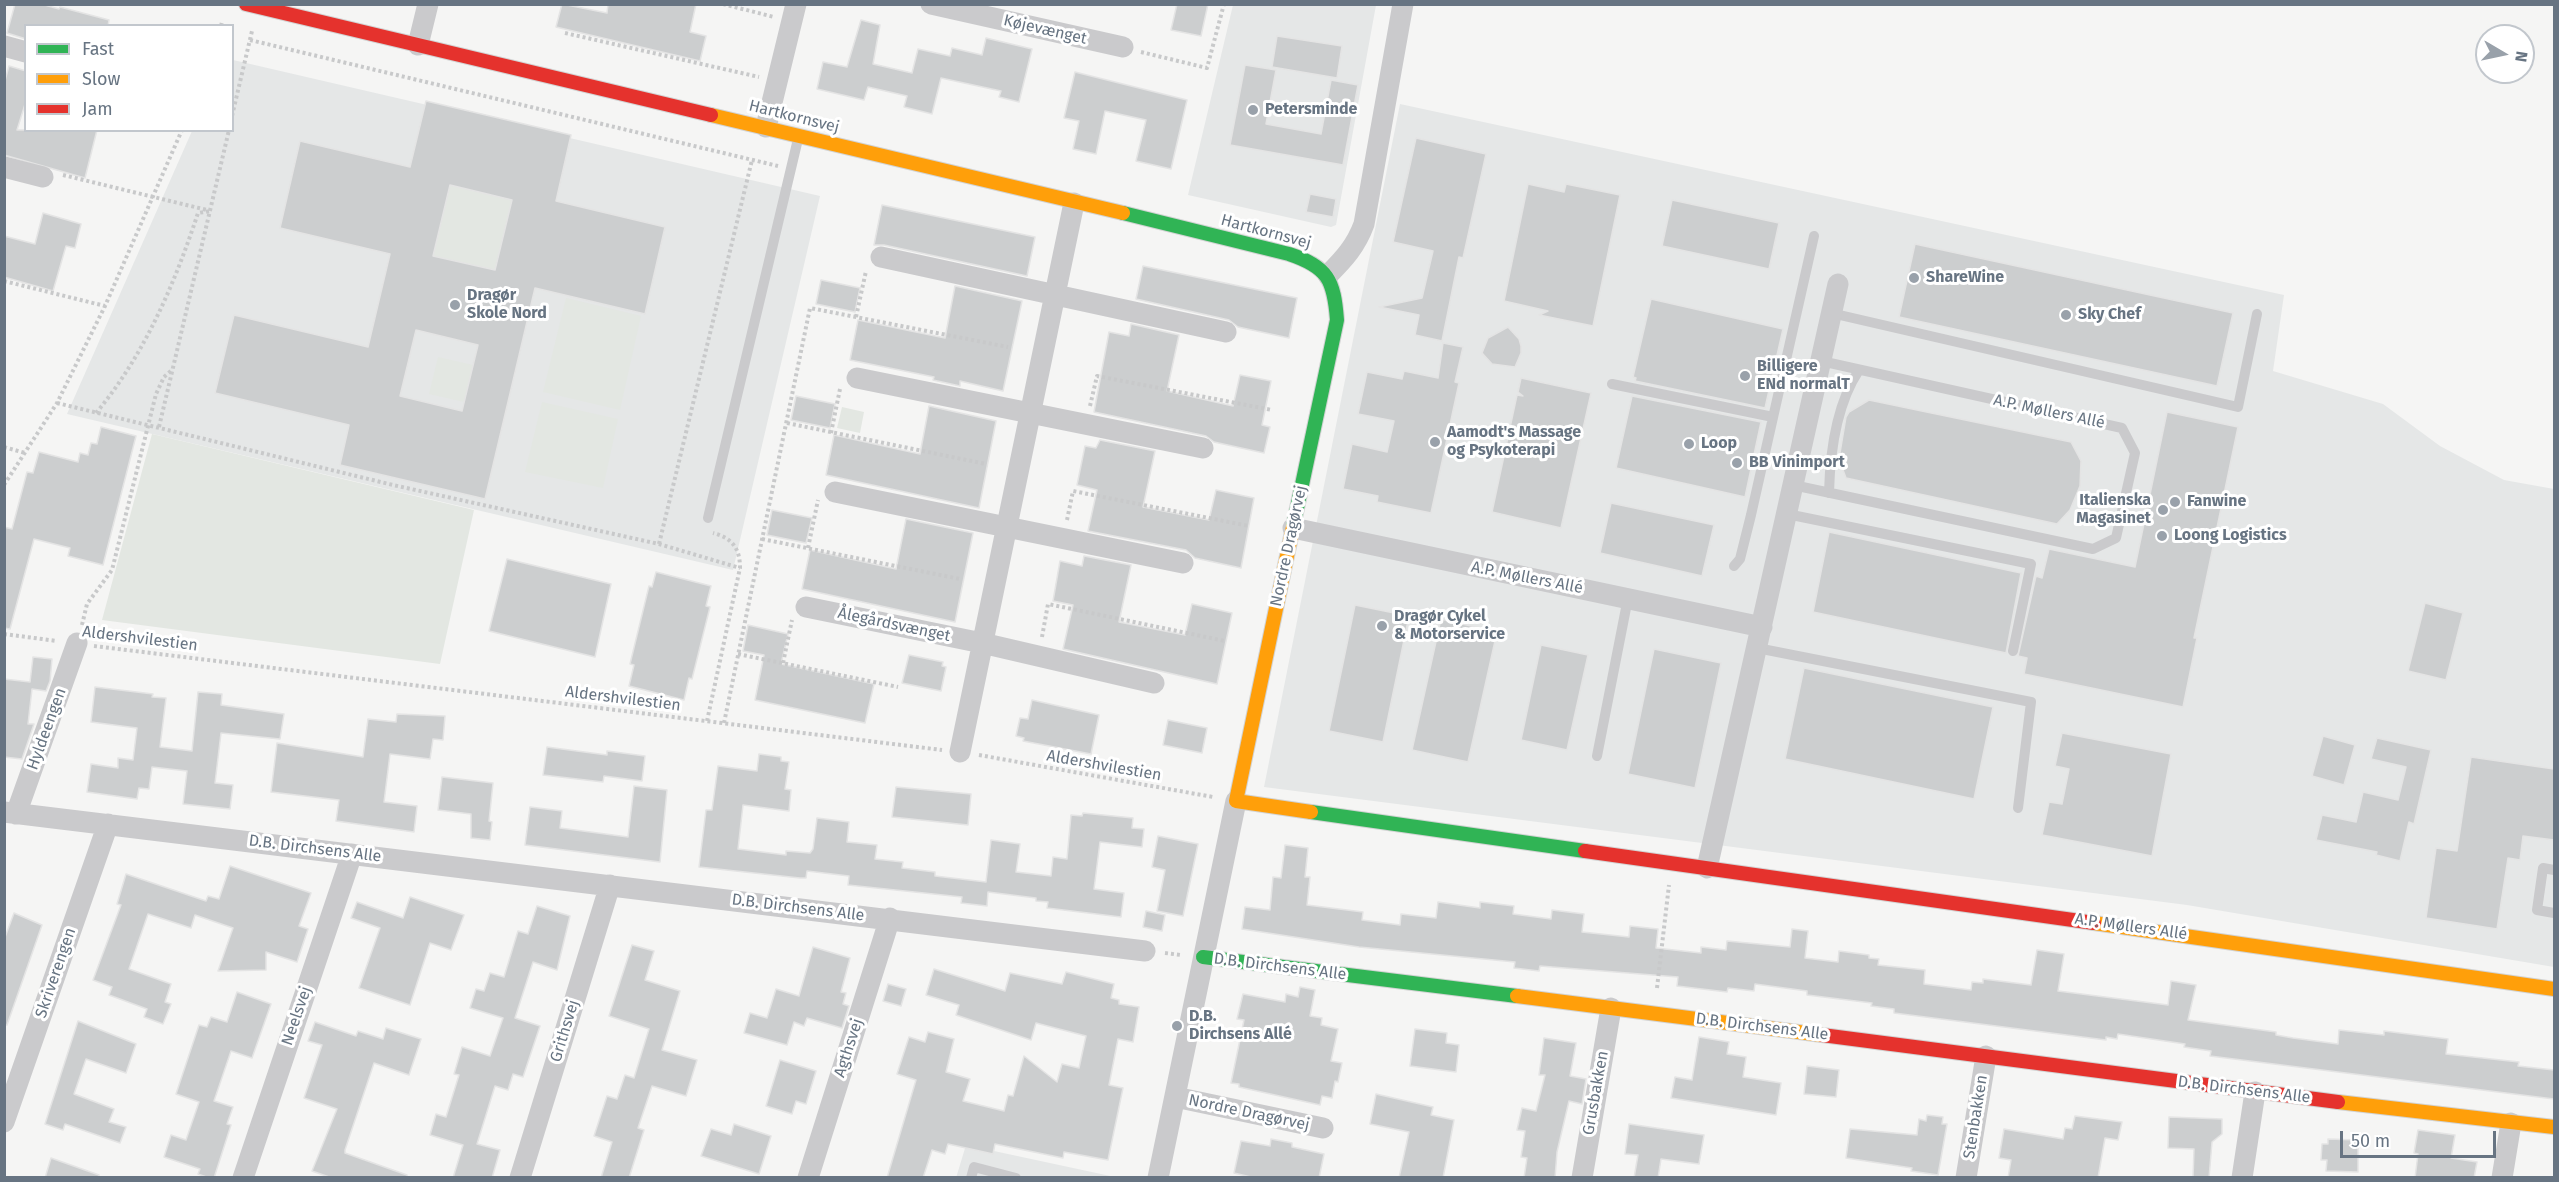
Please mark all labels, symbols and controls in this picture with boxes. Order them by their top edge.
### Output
street label: Køjevænget [1002,11,1088,49]
legend [24,24,234,132]
north arrow [2475,24,2535,84]
text: Fast [82,38,114,60]
text: N [2511,50,2532,63]
text: Slow [82,68,120,90]
street label: Hartkornsvej [747,96,841,138]
text: Jam [82,98,113,120]
place label: Petersminde [1265,100,1357,120]
marker: Petersminde [1246,103,1260,117]
street label: Hartkornsvej [1219,211,1313,253]
place label: ShareWine [1926,268,2004,288]
marker: ShareWine [1907,271,1921,285]
place label: Dragør Skole Nord [467,286,547,324]
marker: Dragør Skole Nord [448,298,462,312]
place label: Sky Chef [2078,305,2141,325]
marker: Sky Chef [2059,308,2073,322]
place label: Billigere ENd normalT [1757,357,1850,395]
marker: Billigere ENd normalT [1738,369,1752,383]
street label: A.P. Møllers Allé [1992,391,2106,433]
place label: Aamodt's Massage og Psykoterapi [1447,423,1581,461]
place label: Loop [1701,434,1737,454]
marker: Aamodt's Massage og Psykoterapi [1428,435,1442,449]
marker: Loop [1682,437,1696,451]
place label: BB Vinimport [1749,453,1845,473]
marker: BB Vinimport [1730,456,1744,470]
street label: Nordre Dragørvej [1267,484,1311,608]
place label: Italienska Magasinet [2076,491,2151,529]
place label: Fanwine [2187,492,2246,512]
marker: Fanwine [2168,495,2182,509]
marker: Italienska Magasinet [2156,503,2170,517]
place label: Loong Logistics [2174,526,2287,546]
marker: Loong Logistics [2155,529,2169,543]
street label: A.P. Møllers Allé [1470,558,1584,598]
street label: Ålegårdsvænget [836,604,952,646]
place label: Dragør Cykel & Motorservice [1394,607,1505,645]
marker: Dragør Cykel & Motorservice [1375,619,1389,633]
street label: Aldershvilestien [81,622,199,656]
street label: Aldershvilestien [564,682,682,716]
street label: Hyldeengen [23,685,71,773]
street label: Aldershvilestien [1045,746,1163,786]
street label: D.B. Dirchsens Alle [248,831,382,867]
street label: D.B. Dirchsens Alle [731,890,865,926]
street label: A.P. Møllers Allé [2074,910,2188,944]
street label: Skriverengen [32,925,80,1021]
street label: D.B. Dirchsens Alle [1213,949,1347,985]
street label: Neelsvej [278,984,316,1048]
street label: Grithsvej [546,998,584,1064]
place label: D.B. Dirchsens Allé [1189,1007,1292,1045]
street label: D.B. Dirchsens Alle [1695,1009,1829,1045]
street label: Agthsvej [830,1016,868,1080]
marker: D.B. Dirchsens Allé [1170,1019,1184,1033]
street label: Grusbakken [1579,1049,1613,1137]
street label: D.B. Dirchsens Alle [2177,1072,2311,1108]
street label: Stenbakken [1960,1074,1992,1160]
street label: Nordre Dragørvej [1187,1091,1311,1135]
scale bar [2343,1119,2499,1157]
text: 50 m [2351,1130,2390,1152]

